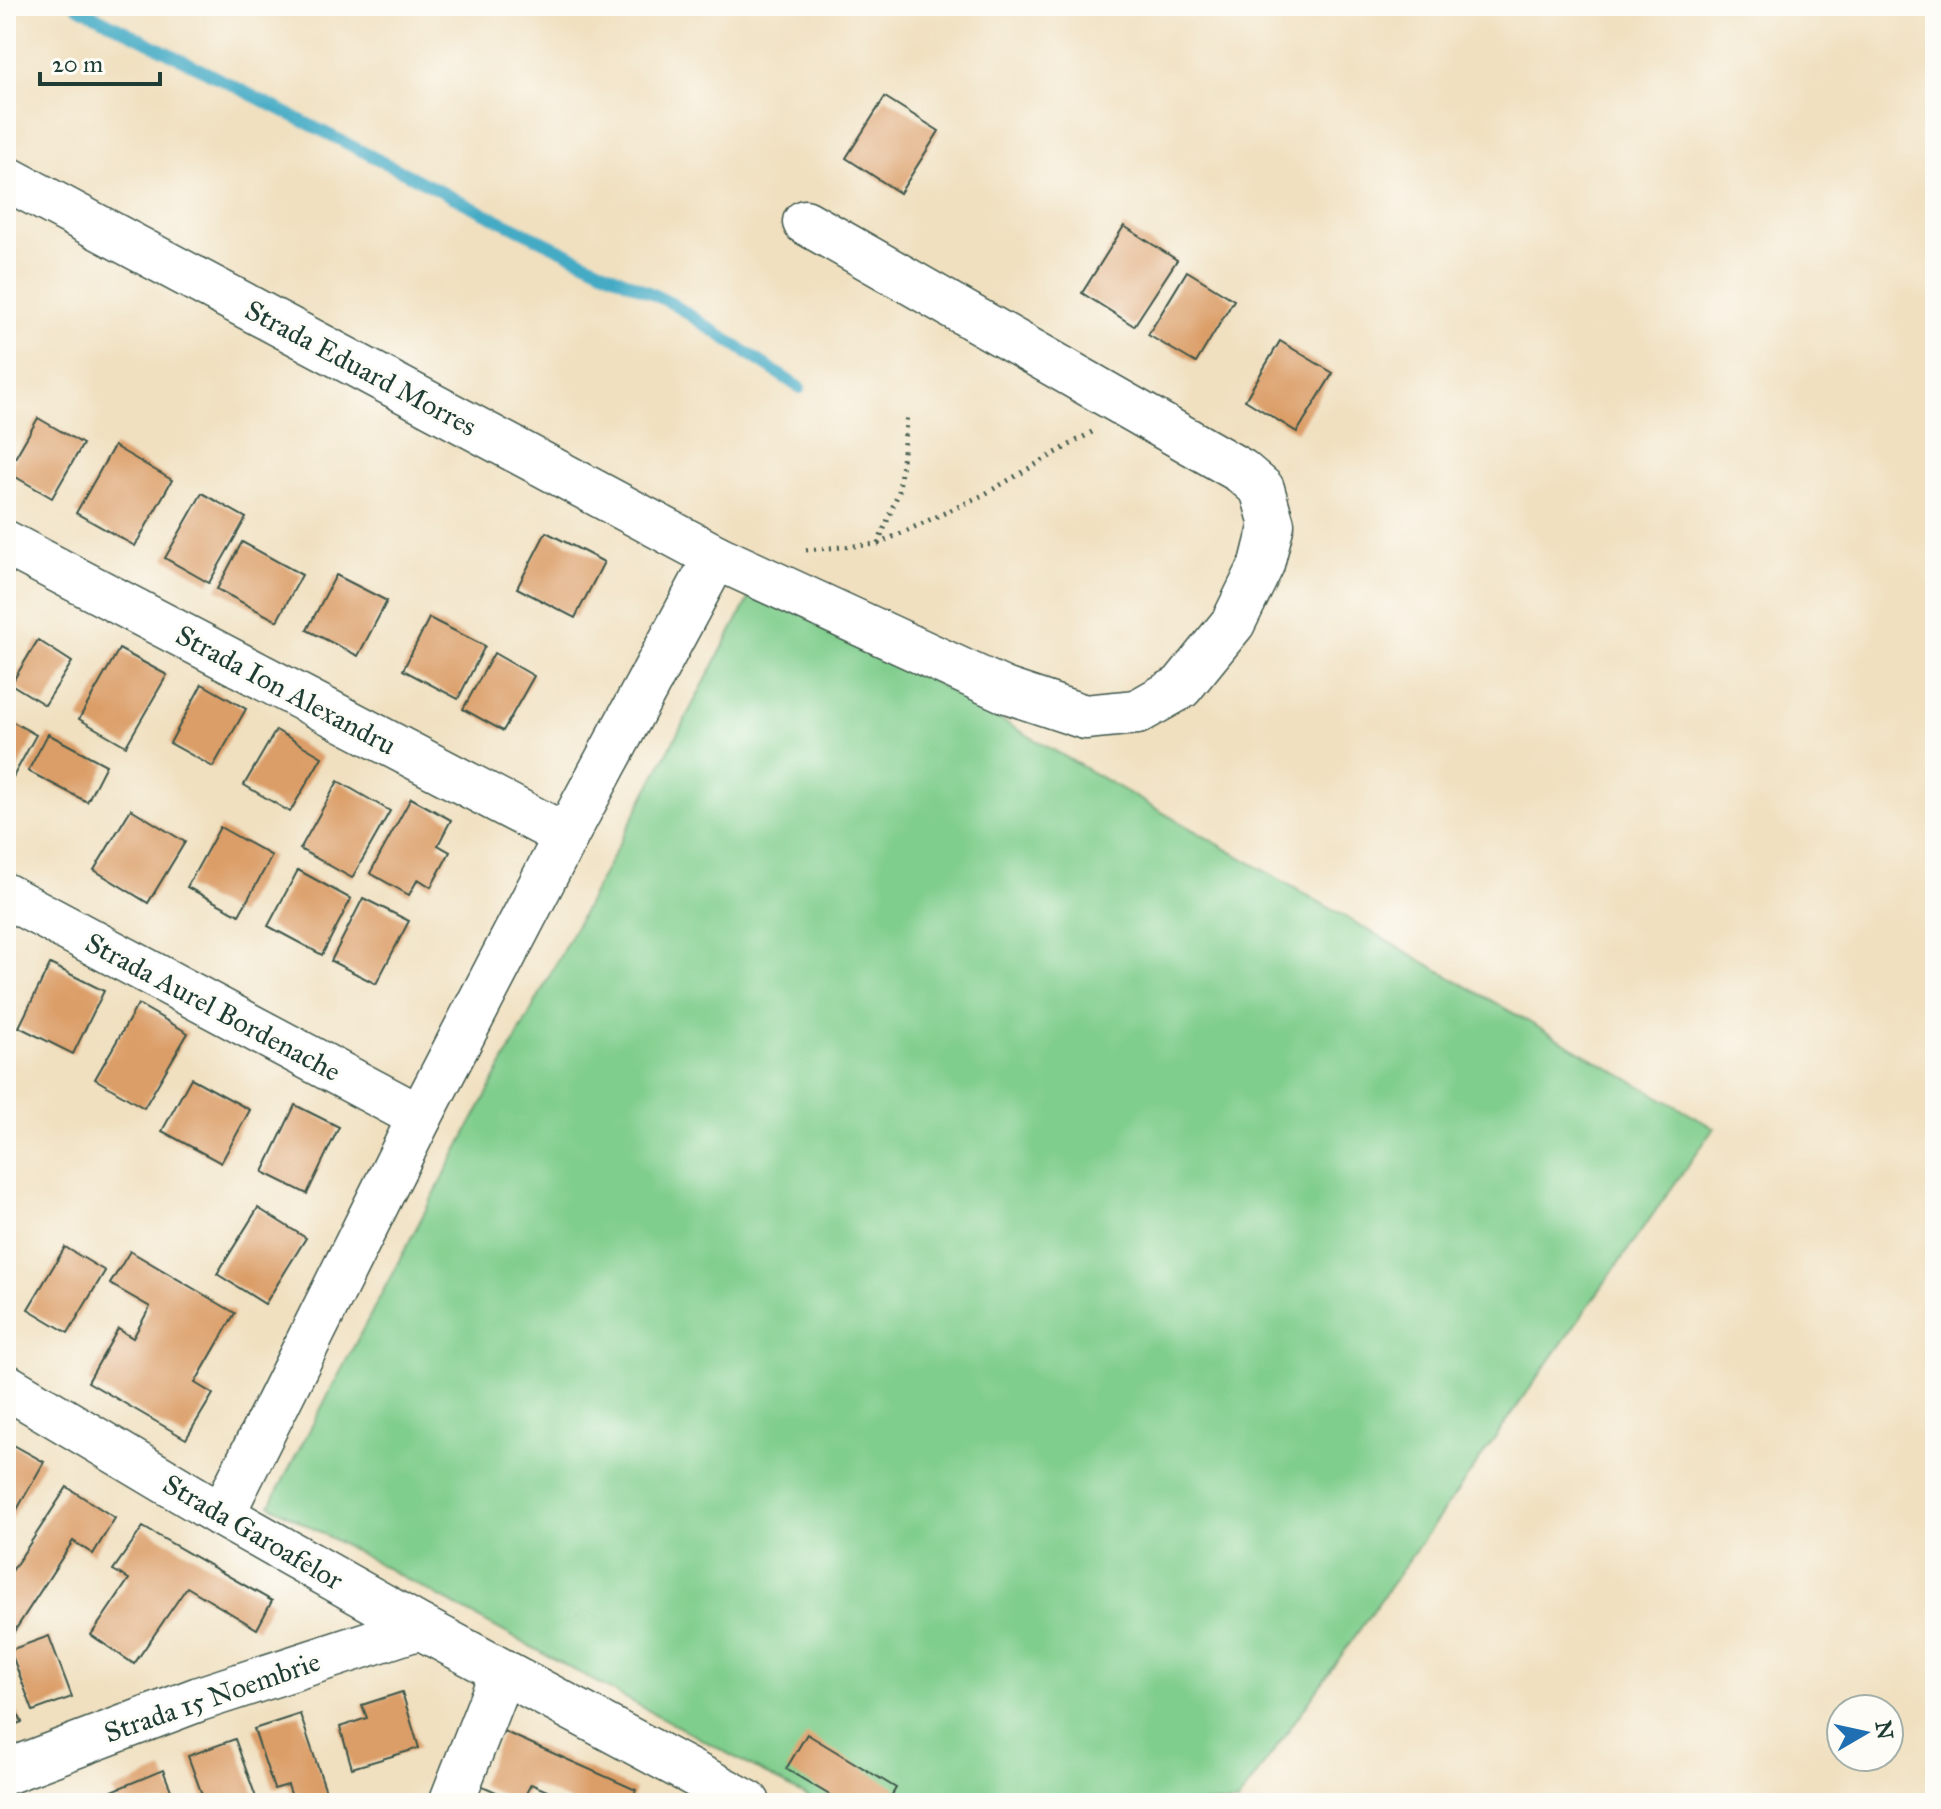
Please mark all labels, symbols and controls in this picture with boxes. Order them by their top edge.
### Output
scale bar [40,36,160,86]
text: 20 m [52,49,103,79]
street label: Strada Eduard Morres [239,292,483,444]
street label: Strada Ion Alexandru [170,617,402,763]
street label: Strada Aurel Bordenache [79,925,347,1089]
street label: Strada Garoafelor [157,1466,350,1598]
street label: Strada 15 Noembrie [99,1644,325,1750]
north arrow [1825,1693,1905,1773]
text: N [1869,1719,1899,1742]

